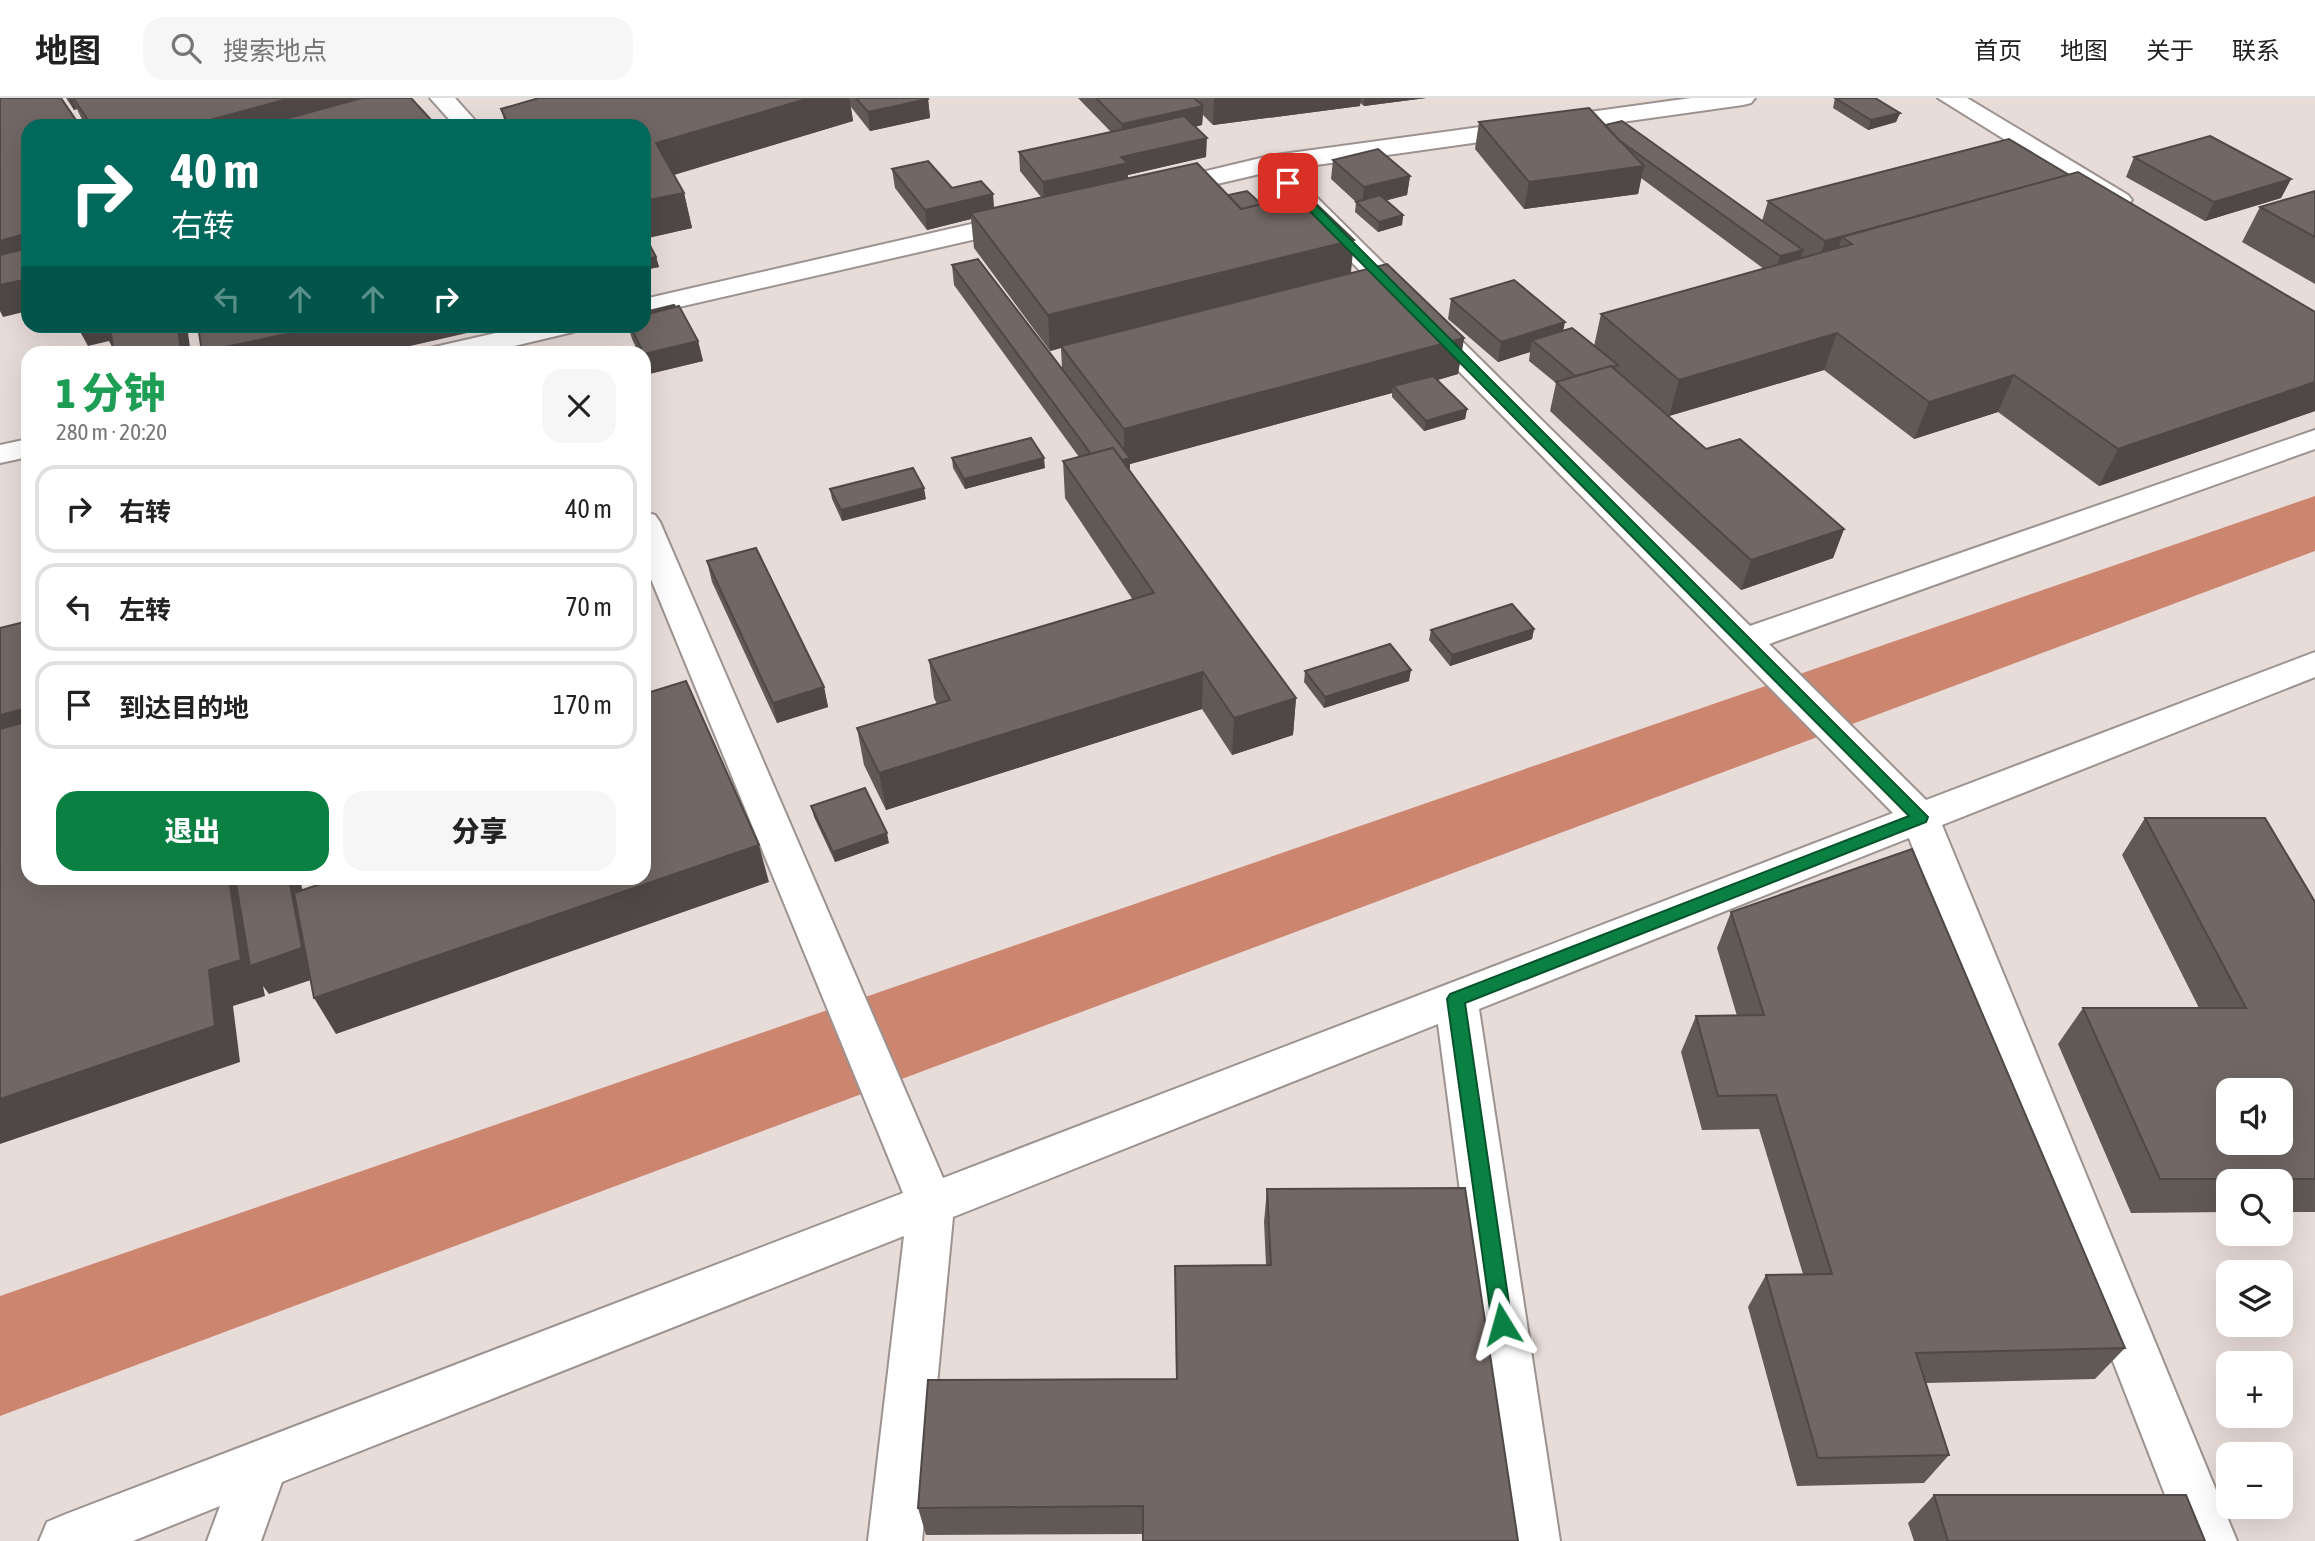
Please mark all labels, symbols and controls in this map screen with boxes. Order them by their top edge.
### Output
search box [143,17,633,80]
icon: search [167,29,205,67]
text: 地图 [35,31,101,69]
text: 搜索地点 [223,36,327,66]
text: 首页 [1974,37,2022,64]
text: 地图 [2060,37,2108,64]
text: 关于 [2146,37,2194,64]
text: 联系 [2232,37,2280,64]
text: 40 m [171,142,259,198]
icon: right [56,147,147,238]
pin [1258,153,1318,213]
icon: arrive [1269,164,1307,202]
text: 右转 [171,207,235,244]
icon: left [208,280,246,318]
icon: ahead [281,280,319,318]
icon: ahead [354,280,392,318]
icon: right [427,280,465,318]
text: 1 分钟 [56,369,166,417]
button: close [542,369,616,443]
text: 280 m · 20:20 [56,419,167,445]
icon: right [60,490,98,528]
text: 40 m [565,494,612,524]
text: 右转 [119,497,171,527]
icon: left [60,588,98,626]
text: 70 m [565,592,612,622]
text: 左转 [119,595,171,625]
icon: arrive [60,686,98,724]
text: 170 m [553,690,612,720]
text: 到达目的地 [119,693,249,723]
button: 退出 [56,791,329,871]
button: 分享 [343,791,616,871]
map controls [2216,1078,2293,1519]
button: sound [2216,1078,2293,1155]
button: search [2216,1169,2293,1246]
button: layers [2216,1260,2293,1337]
position arrow [1465,1287,1539,1361]
button: + [2216,1351,2293,1428]
button: − [2216,1442,2293,1519]

